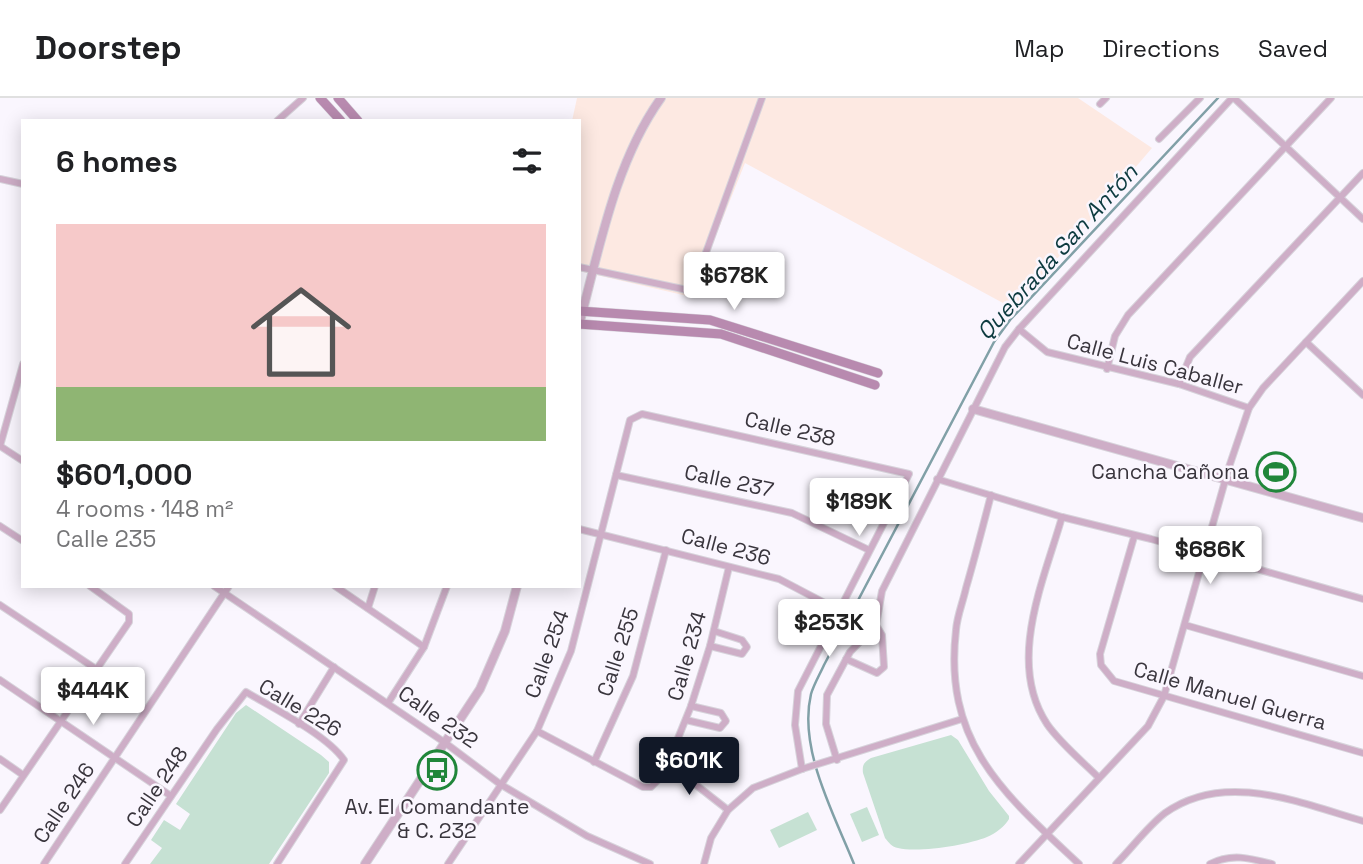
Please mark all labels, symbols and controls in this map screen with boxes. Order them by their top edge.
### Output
text: Doorstep [35,27,182,69]
text: Map [1014,33,1064,64]
text: Directions [1102,33,1220,64]
text: Saved [1258,33,1328,64]
text: 6 homes [56,142,178,181]
icon: filters [508,142,546,180]
water label: Quebrada San Antón [970,157,1145,346]
pin: $678K [685,252,783,312]
text: $678K [700,260,768,290]
icon: home [238,269,364,395]
street label: Calle Luis Caballer [1064,327,1246,400]
street label: Calle 238 [742,405,838,452]
sports icon: Cancha Cañona [1255,451,1297,493]
text: $601,000 [56,455,193,494]
street label: Calle 237 [682,458,776,503]
place label: Cancha Cañona [1091,458,1249,485]
pin: $189K [810,478,908,538]
text: $189K [826,486,892,516]
text: 4 rooms · 148 m² [56,494,233,524]
street label: Calle 236 [678,522,774,571]
text: Calle 235 [56,524,156,554]
pin: $686K [1161,526,1259,586]
text: $686K [1175,534,1245,564]
pin: $253K [780,600,878,659]
street label: Calle 255 [591,604,645,700]
street label: Calle 254 [518,606,575,702]
text: $253K [794,607,864,637]
street label: Calle 234 [661,608,712,704]
street label: Calle Manuel Guerra [1131,655,1330,736]
pin: $444K [44,668,142,727]
street label: Calle 226 [254,672,347,743]
text: $444K [57,675,129,705]
street label: Calle 232 [393,679,484,754]
pin: $601K [640,738,738,797]
street label: Calle 248 [120,741,193,832]
text: $601K [655,745,723,775]
bus stop icon: Av. El Comandante & C. 232 [416,749,458,791]
street label: Calle 246 [27,757,100,848]
place label: Av. El Comandante & C. 232 [344,793,530,844]

